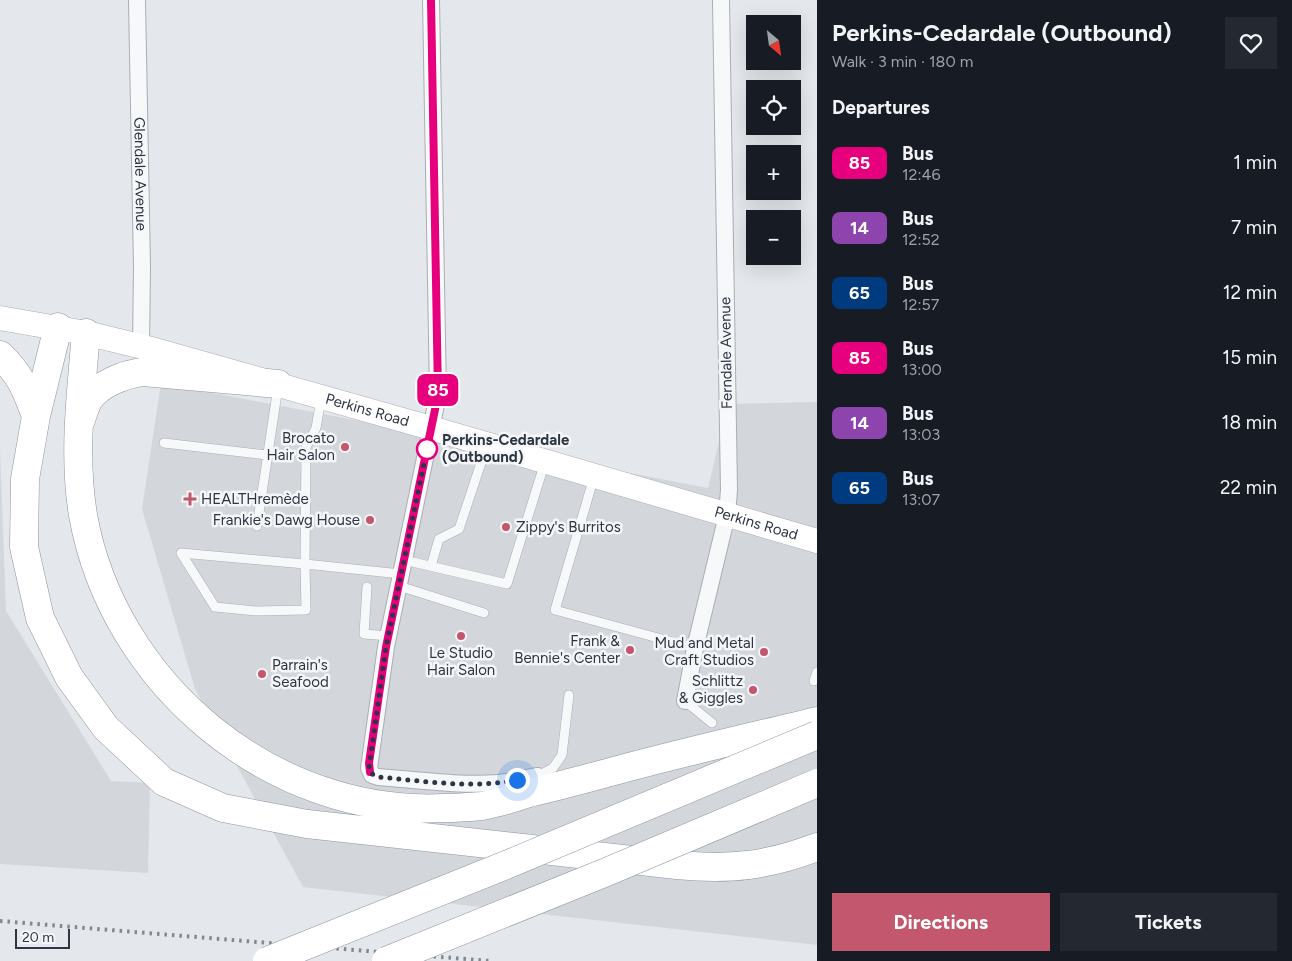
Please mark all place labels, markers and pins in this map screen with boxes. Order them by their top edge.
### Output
place label: Brocato Hair Salon [267,429,335,464]
place label: Perkins-Cedardale (Outbound) [442,431,570,466]
marker: Perkins-Cedardale (Outbound) [416,438,438,460]
marker: Brocato Hair Salon [339,441,351,453]
place label: HEALTHremède [201,490,309,508]
marker: HEALTHremède [183,492,197,506]
place label: Frankie's Dawg House [213,511,360,529]
marker: Frankie's Dawg House [364,514,376,526]
place label: Zippy's Burritos [516,518,621,536]
marker: Zippy's Burritos [500,521,512,533]
marker: Le Studio Hair Salon [455,630,467,642]
place label: Frank & Bennie's Center [514,632,620,667]
place label: Mud and Metal Craft Studios [654,634,754,669]
place label: Le Studio Hair Salon [427,644,495,679]
marker: Frank & Bennie's Center [624,644,636,656]
marker: Mud and Metal Craft Studios [758,646,770,658]
place label: Parrain's Seafood [272,656,329,691]
marker: Parrain's Seafood [256,668,268,680]
place label: Schlittz & Giggles [679,672,743,707]
marker: Schlittz & Giggles [747,684,759,696]

